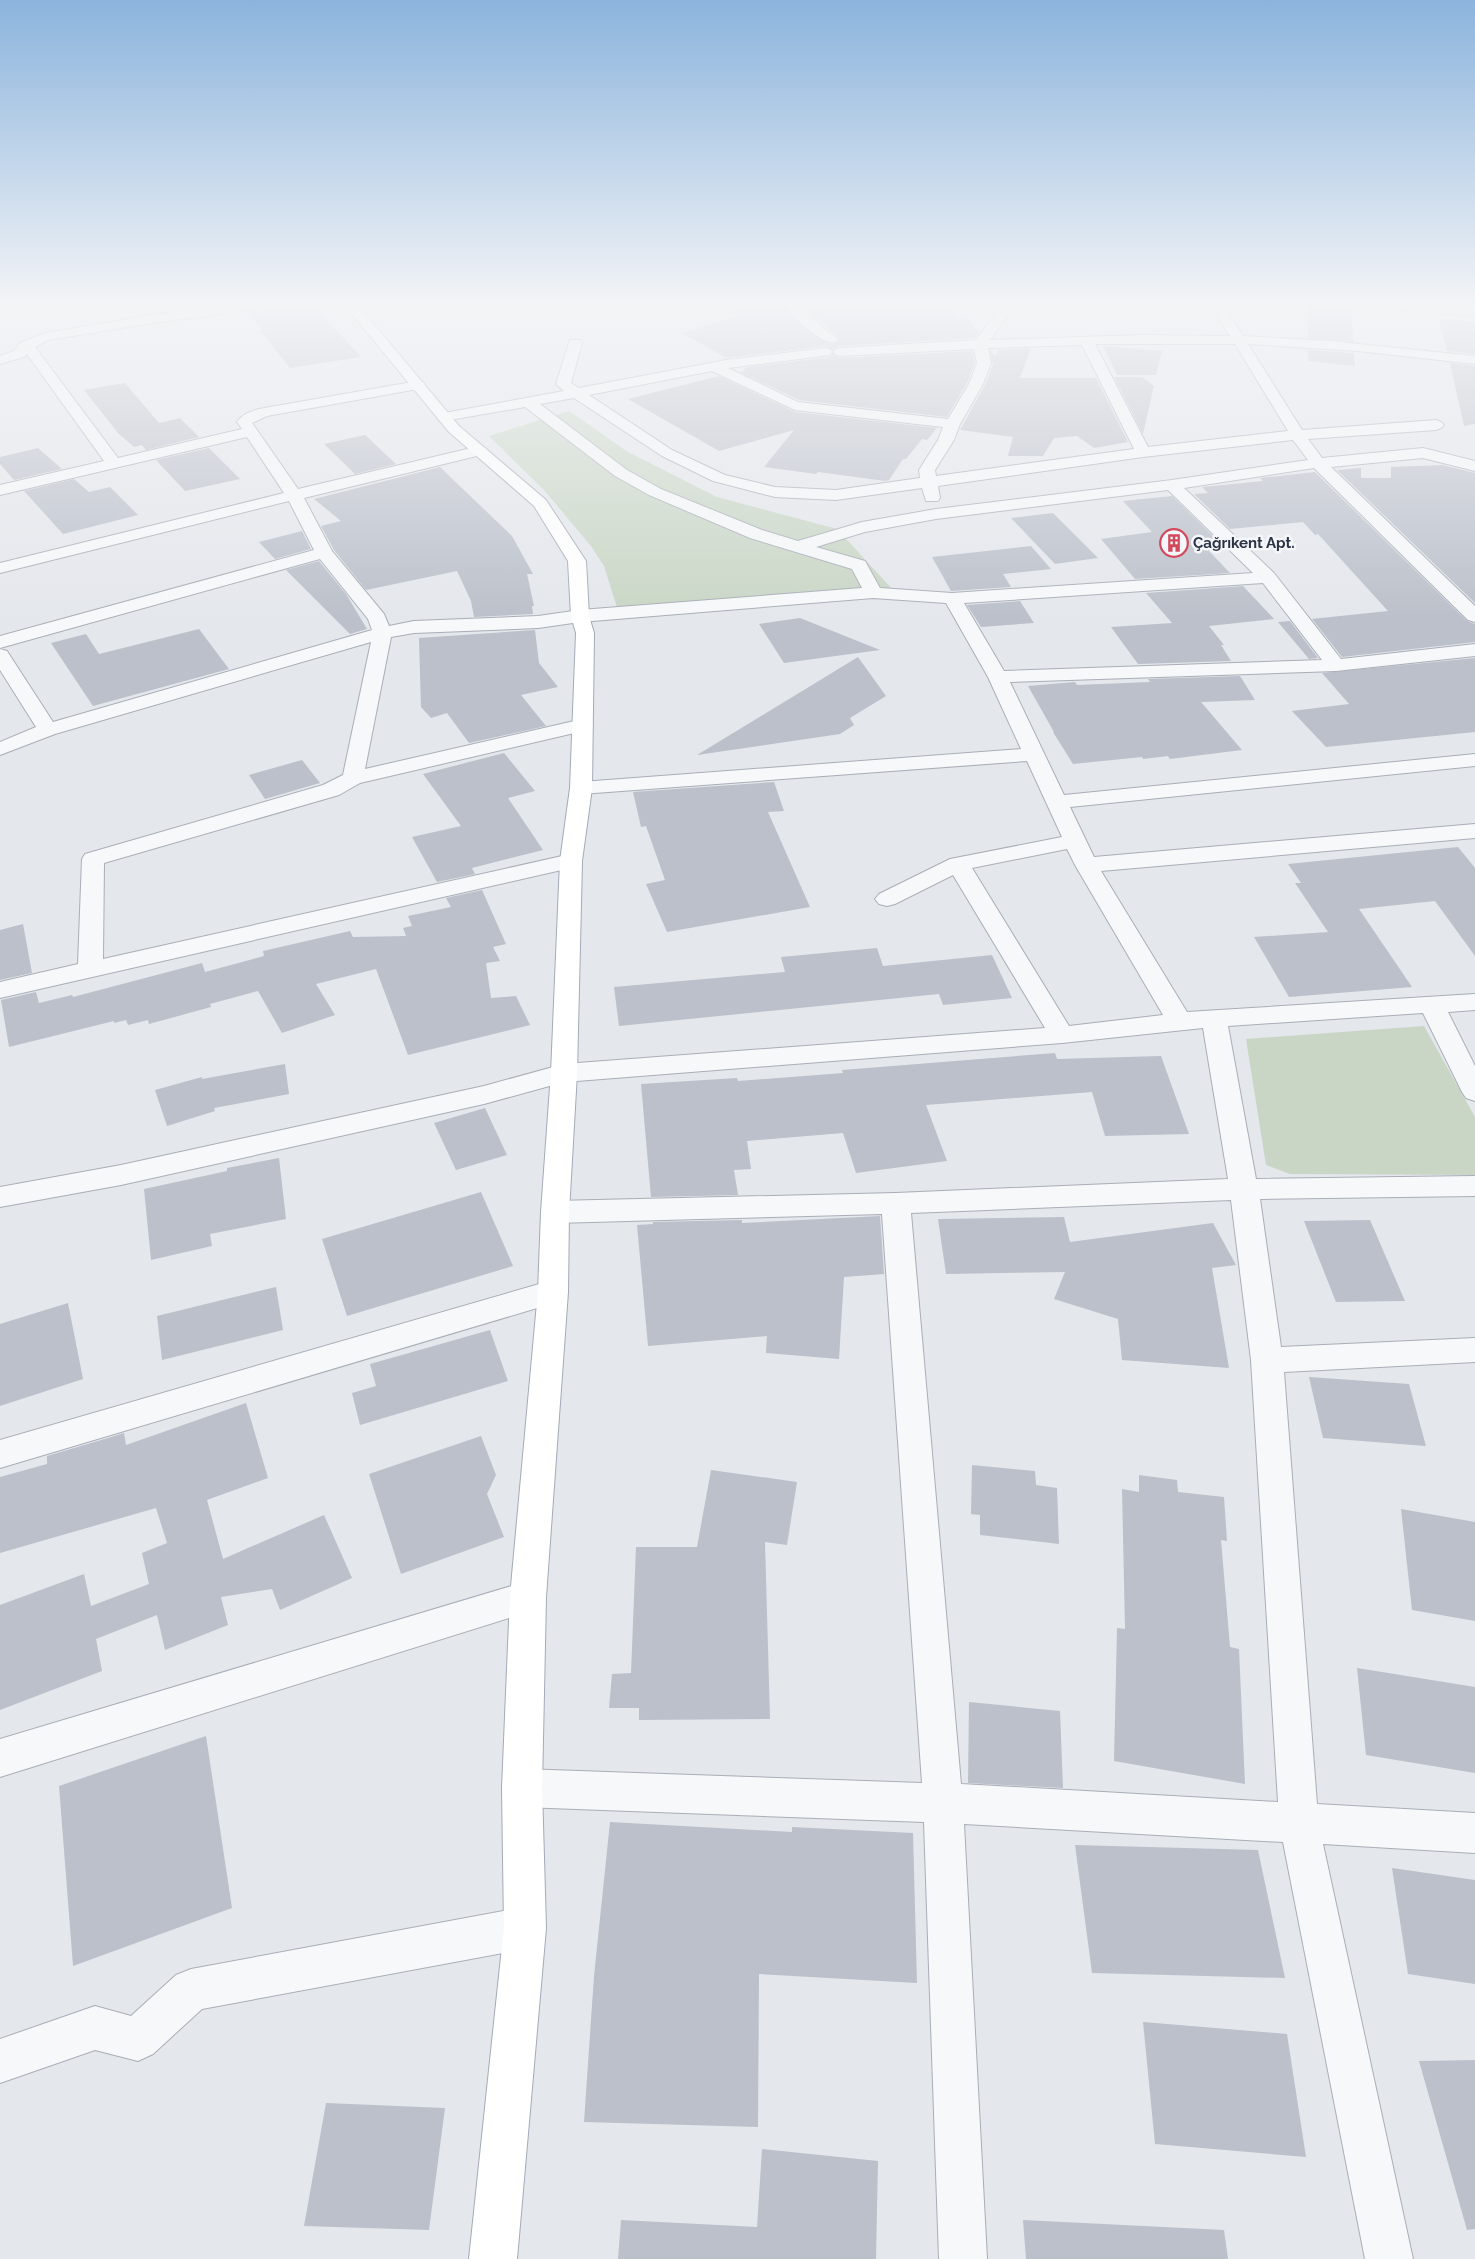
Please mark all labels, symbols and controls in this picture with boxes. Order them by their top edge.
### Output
building icon: Çağrıkent Apt. [1159,528,1189,558]
place label: Çağrıkent Apt. [1193,534,1295,552]

